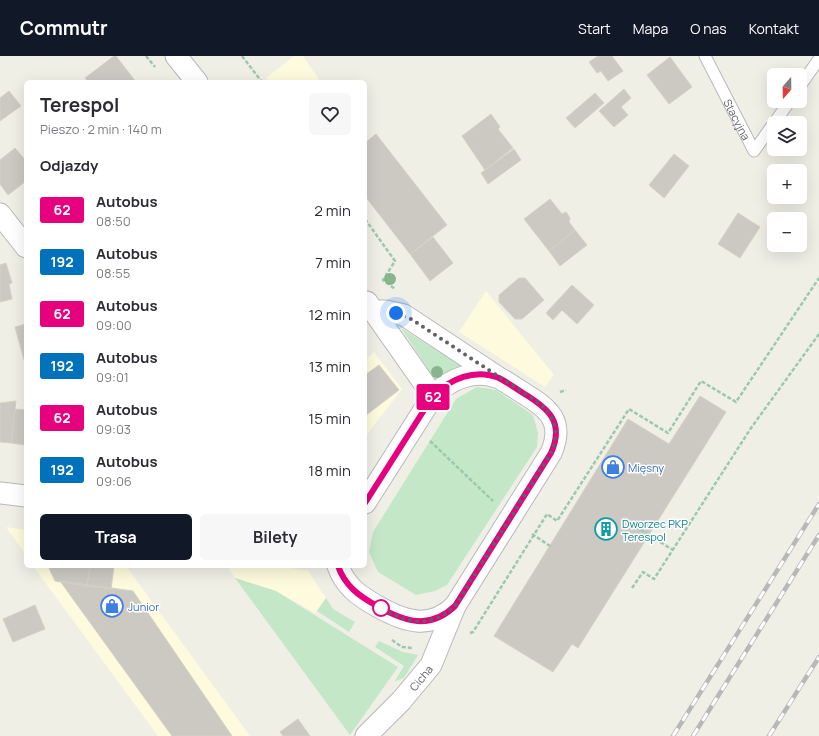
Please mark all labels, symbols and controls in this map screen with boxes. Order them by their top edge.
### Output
text: Commutr [20,15,108,41]
text: Start [578,19,611,38]
text: Mapa [633,19,668,38]
text: O nas [690,19,727,38]
text: Kontakt [749,19,799,38]
north arrow [767,68,807,108]
map controls [767,68,807,252]
text: Terespol [40,92,119,118]
button: heart [309,93,351,135]
street label: Stacyjna [721,96,754,142]
button: layers [767,116,807,156]
text: Pieszo · 2 min · 140 m [40,120,162,138]
text: Odjazdy [40,155,99,176]
button: + [767,164,807,204]
text: Autobus [96,191,158,212]
text: 62 [53,200,71,219]
text: 2 min [314,200,351,221]
text: 08:50 [96,212,131,230]
button: − [767,212,807,252]
text: Autobus [96,243,158,264]
text: 192 [50,252,74,271]
text: 7 min [315,252,351,273]
text: 08:55 [96,264,130,282]
text: Autobus [96,295,158,316]
your location [386,303,406,323]
text: 62 [53,304,71,323]
text: 12 min [308,304,351,325]
text: 09:00 [96,316,132,334]
text: Autobus [96,347,158,368]
text: 192 [50,356,74,375]
text: 13 min [309,356,351,377]
text: 09:01 [96,368,129,386]
line badge: 62 [415,384,451,410]
text: 62 [424,387,442,406]
text: Autobus [96,399,158,420]
text: 62 [53,408,71,427]
text: 15 min [308,408,351,429]
text: 09:03 [96,420,131,438]
text: Autobus [96,451,158,472]
shop icon: Mięsny [600,454,626,480]
text: 192 [50,460,74,479]
text: 18 min [308,460,351,481]
place label: Mięsny [628,460,664,475]
text: 09:06 [96,472,132,490]
button: Trasa [40,514,192,560]
button: Bilety [200,514,351,560]
building icon: Dworzec PKP Terespol [593,516,619,542]
place label: Dworzec PKP Terespol [622,516,688,544]
shop icon: Junior [99,593,125,619]
place label: Junior [128,599,159,614]
unlabelled marker [372,599,390,617]
street label: Cicha [405,662,436,694]

